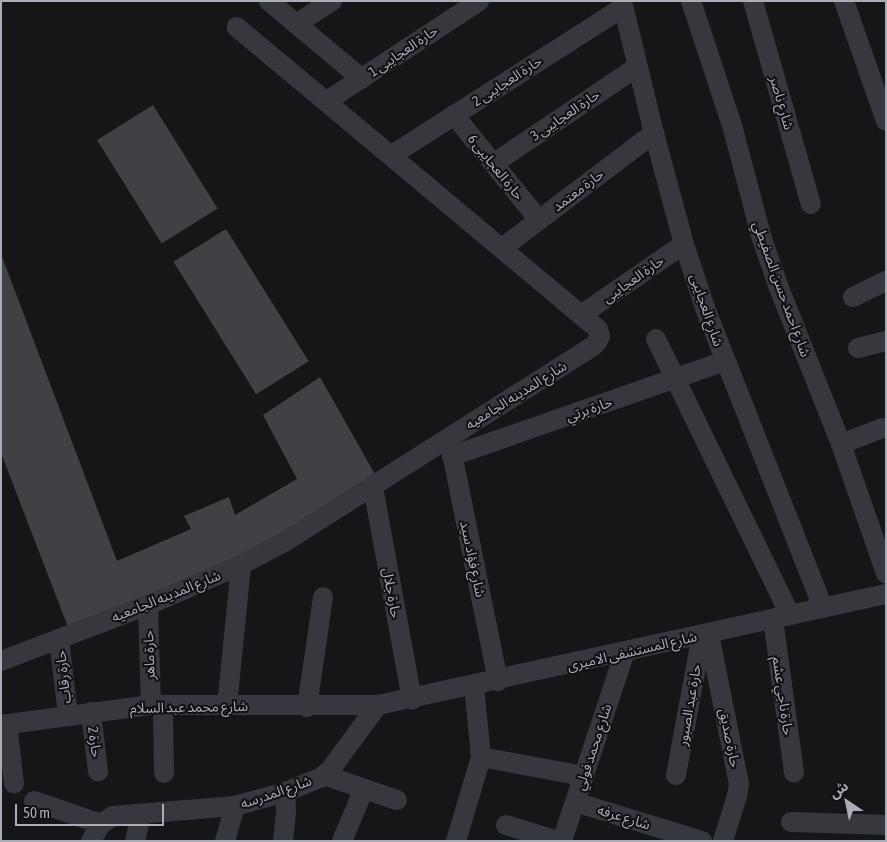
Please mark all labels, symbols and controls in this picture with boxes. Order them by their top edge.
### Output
street label: حارة العجايبى 1 [365,22,441,80]
street label: حارة العجايبى 2 [469,52,545,110]
street label: شارع ناصر [766,74,798,132]
street label: حارة العجايبى 3 [527,86,603,144]
street label: حارة العجايبى 6 [464,131,528,203]
street label: حارة معتمد [549,165,607,215]
street label: شارع احمد حسن الصفيطي [750,219,814,359]
street label: حارة العجايبى [599,252,667,306]
street label: شارع العجايبى [687,271,727,349]
street label: شارع المدينه الجامعيه [462,357,570,433]
street label: حارة برتي [564,393,614,425]
street label: شارع فؤاد سيد [457,519,489,599]
street label: شارع المدينه الجامعيه [109,566,223,626]
street label: حارة جلال [379,567,405,619]
street label: شارع المستشفى الاميرى [565,628,699,674]
street label: حارة ماهر [140,630,158,680]
street label: حارة رقاب [52,650,74,704]
street label: حارة ناجي عشم [769,655,797,737]
street label: حارة عبد الصبور [674,663,704,747]
street label: شارع محمد عبد السلام [130,698,248,716]
street label: شارع محمد فولي [571,702,615,792]
street label: حارة صديق [716,707,744,769]
street label: حارة 2 [85,725,105,759]
street label: شارع المدرسه [238,772,314,812]
north arrow [822,777,872,827]
text: ش [826,778,851,802]
scale bar [18,794,166,826]
street label: شارع عرفه [596,801,652,833]
text: 50 m [23,804,50,821]

